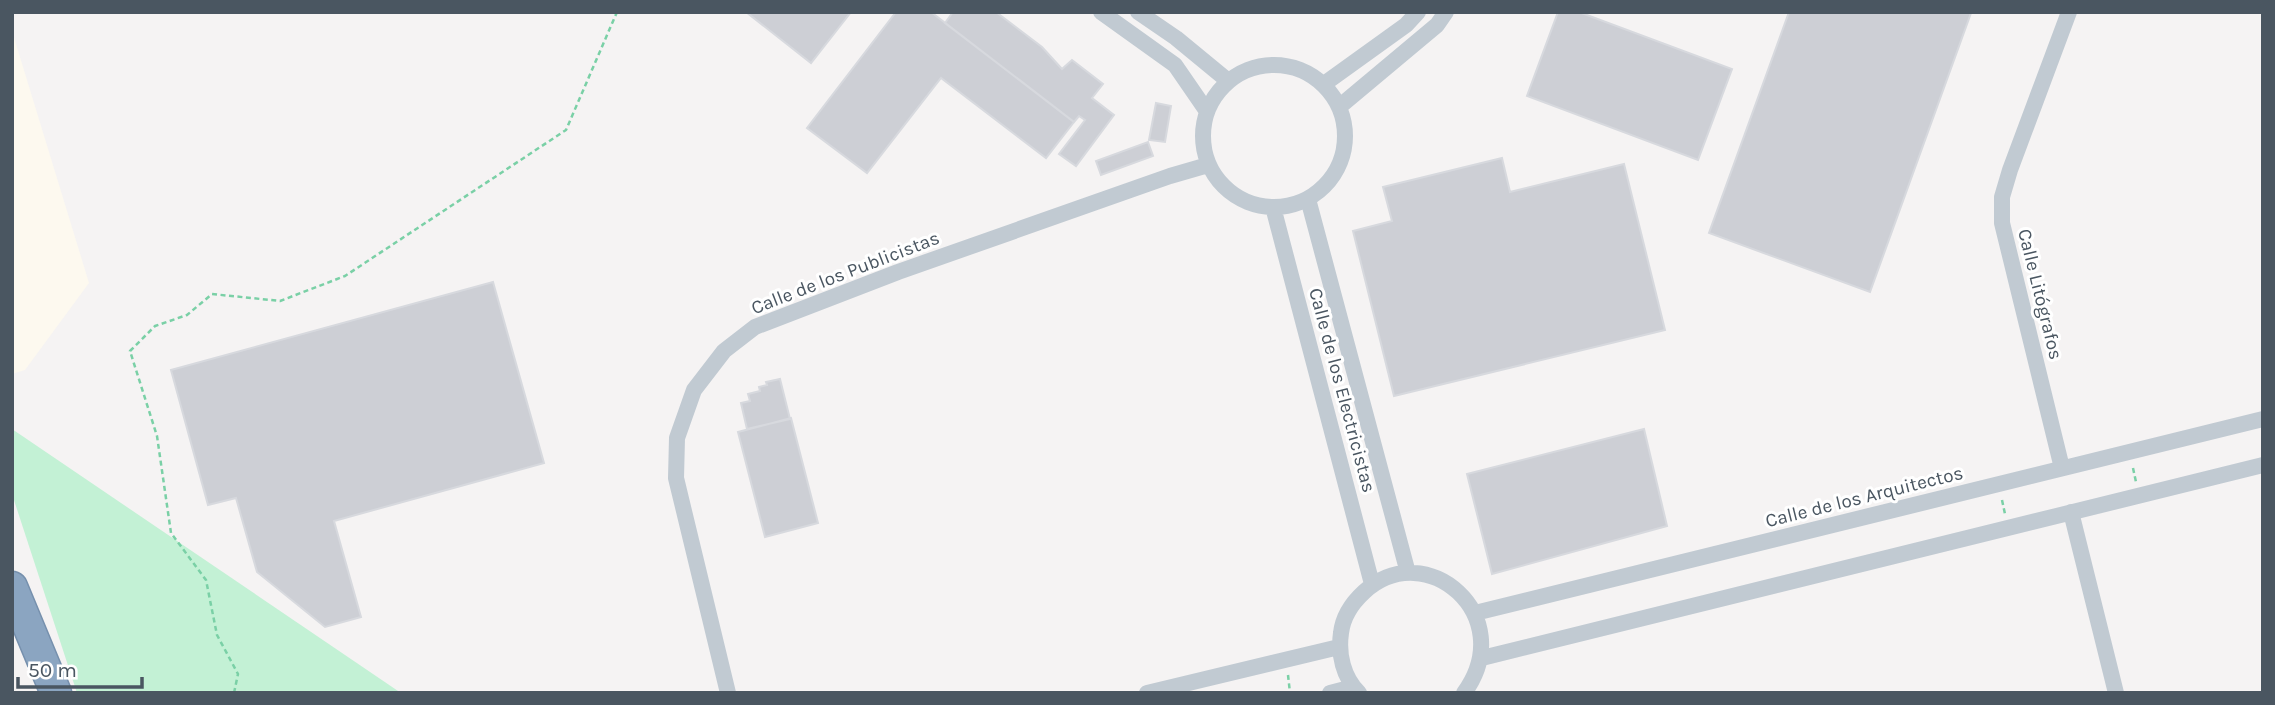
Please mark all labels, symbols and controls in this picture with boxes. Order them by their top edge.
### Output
street label: Calle de los Publicistas [748,227,943,319]
street label: Calle Litógrafos [2013,227,2067,362]
street label: Calle de los Electricistas [1304,285,1380,495]
street label: Calle de los Arquitectos [1763,462,1965,532]
scale bar [18,646,142,690]
text: 50 m [28,658,77,682]

